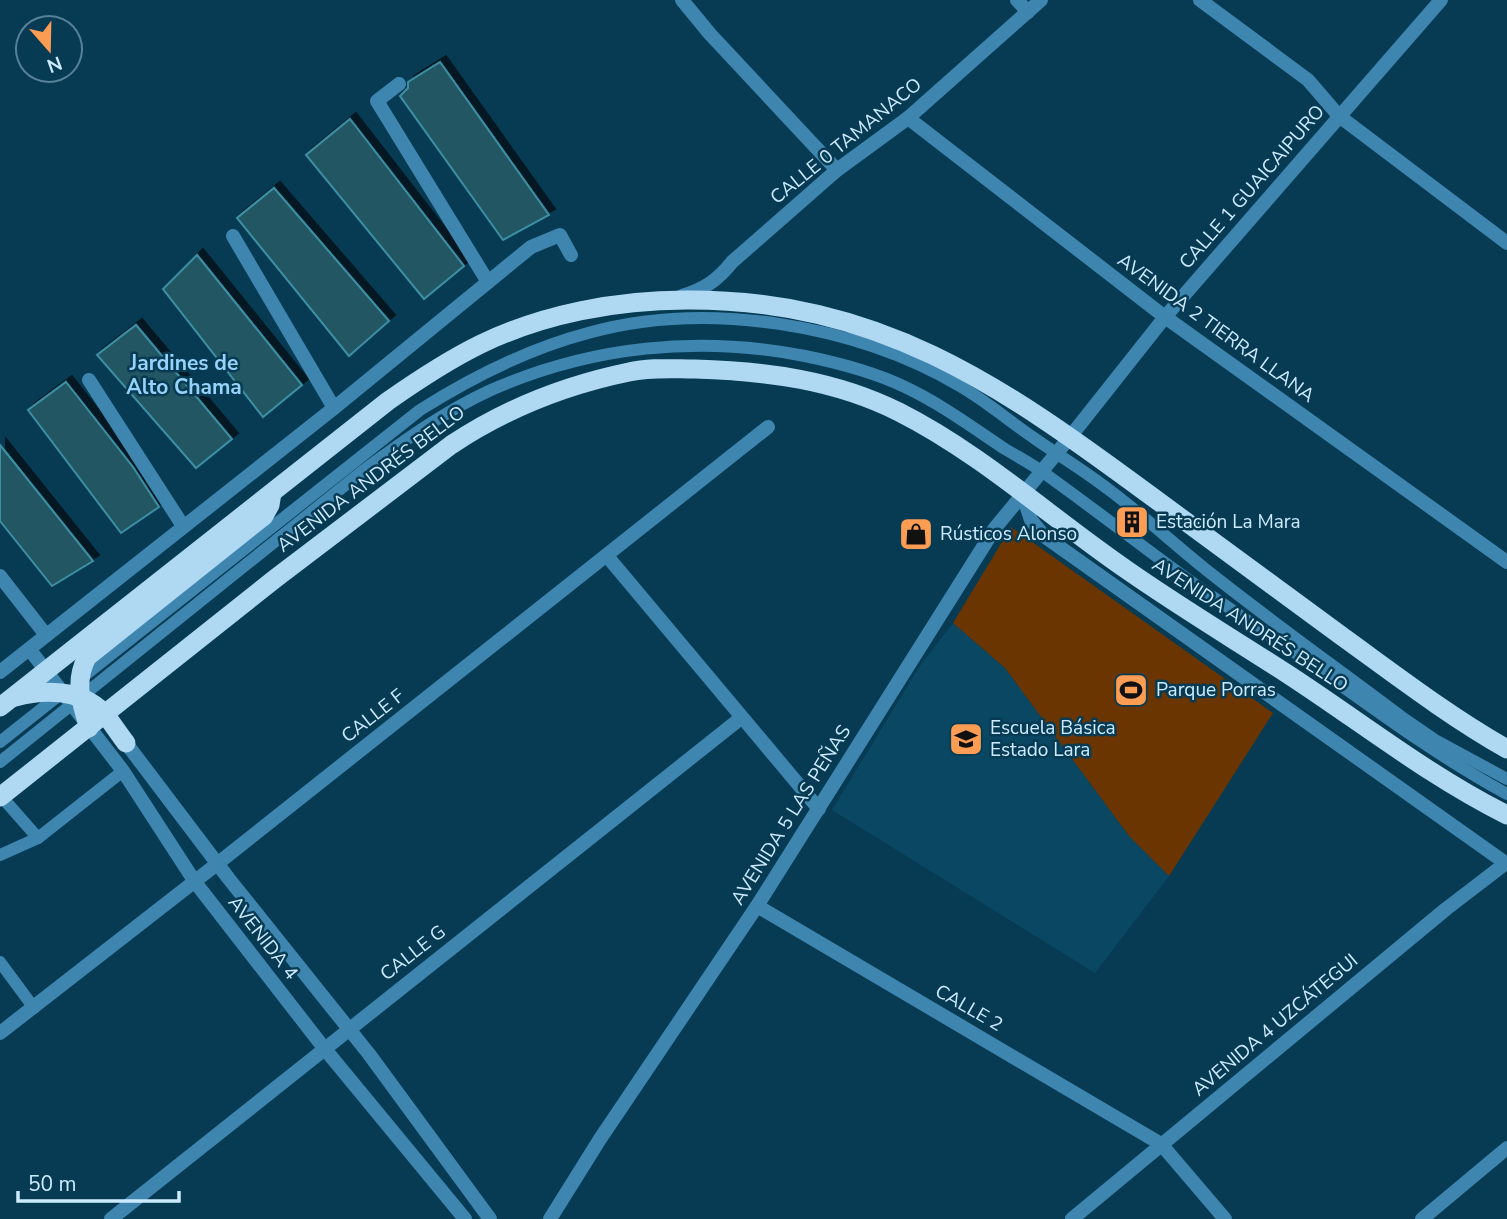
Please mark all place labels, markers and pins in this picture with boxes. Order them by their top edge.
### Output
building icon: Estación La Mara [1113,503,1151,541]
place label: Estación La Mara [1156,509,1301,535]
shop icon: Rústicos Alonso [897,515,935,553]
place label: Rústicos Alonso [940,521,1077,547]
sports icon: Parque Porras [1112,671,1150,709]
place label: Parque Porras [1156,677,1276,703]
place label: Escuela Básica Estado Lara [990,715,1115,763]
school or university icon: Escuela Básica Estado Lara [947,720,985,758]

